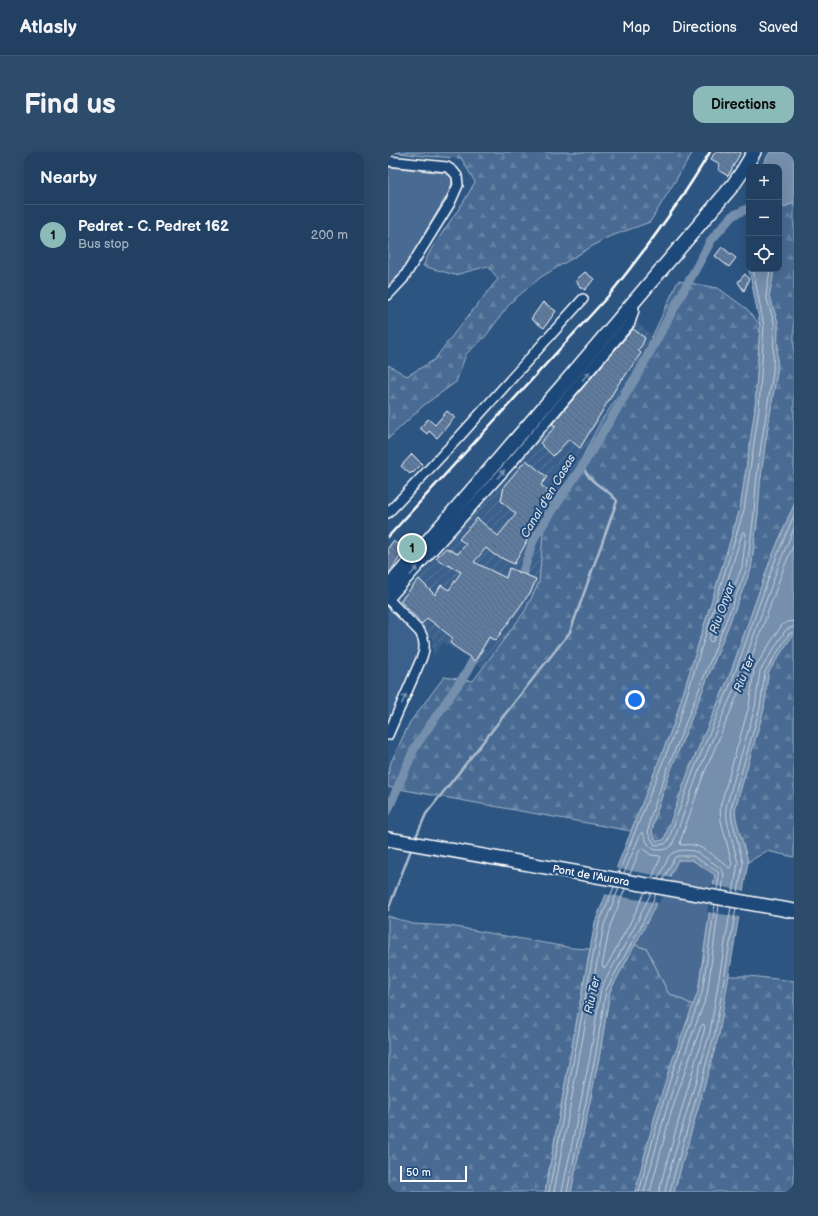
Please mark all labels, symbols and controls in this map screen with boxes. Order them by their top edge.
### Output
text: Atlasly [20,16,77,39]
text: Map [622,19,650,36]
text: Directions [672,19,737,36]
text: Saved [759,19,798,36]
button: Directions [693,86,794,123]
text: Find us [24,88,116,121]
map controls [746,164,782,272]
button: + [746,164,782,200]
text: Nearby [40,168,97,188]
button: − [746,200,782,236]
text: Pedret - C. Pedret 162 [78,217,229,236]
text: 1 [50,227,56,243]
text: 200 m [311,227,348,243]
text: Bus stop [78,236,129,252]
button: locate [746,236,782,272]
one-way arrow [581,370,590,381]
water label: Canal d'en Casas [517,452,579,541]
one-way arrow [496,470,505,479]
pin: 1 [399,533,425,563]
one-way arrow [410,566,419,577]
water label: Riu Onyar [706,579,739,636]
water label: Riu Ter [730,652,759,694]
your location [625,690,645,710]
one-way arrow [401,693,407,704]
street label: Pont de l'Aurora [551,862,630,889]
water label: Riu Ter [581,974,604,1015]
scale bar [400,1164,467,1183]
text: 50 m [406,1166,431,1179]

